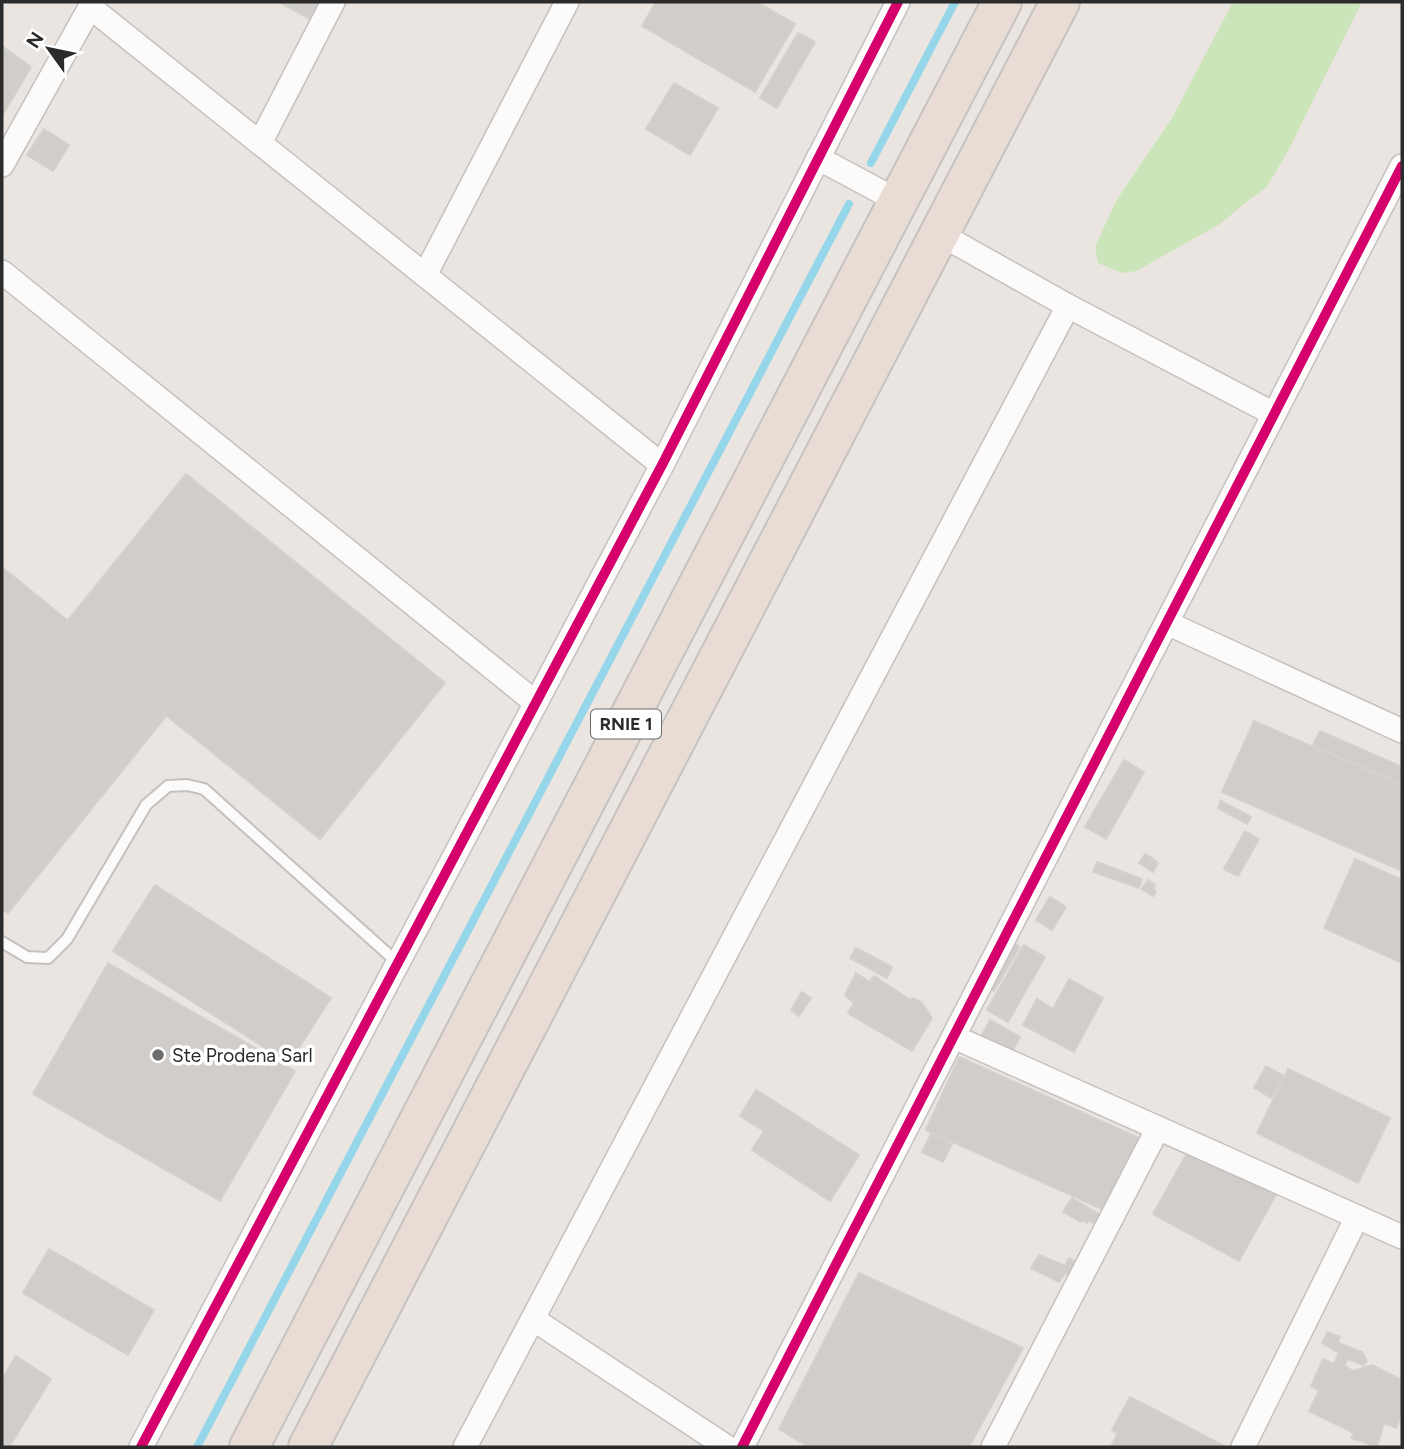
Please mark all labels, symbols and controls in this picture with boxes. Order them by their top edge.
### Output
north arrow [14,14,84,84]
text: N [22,28,49,52]
road number: RNIE 1 [591,710,661,738]
place label: Ste Prodena Sarl [172,1044,313,1067]
marker: Ste Prodena Sarl [150,1047,166,1063]

